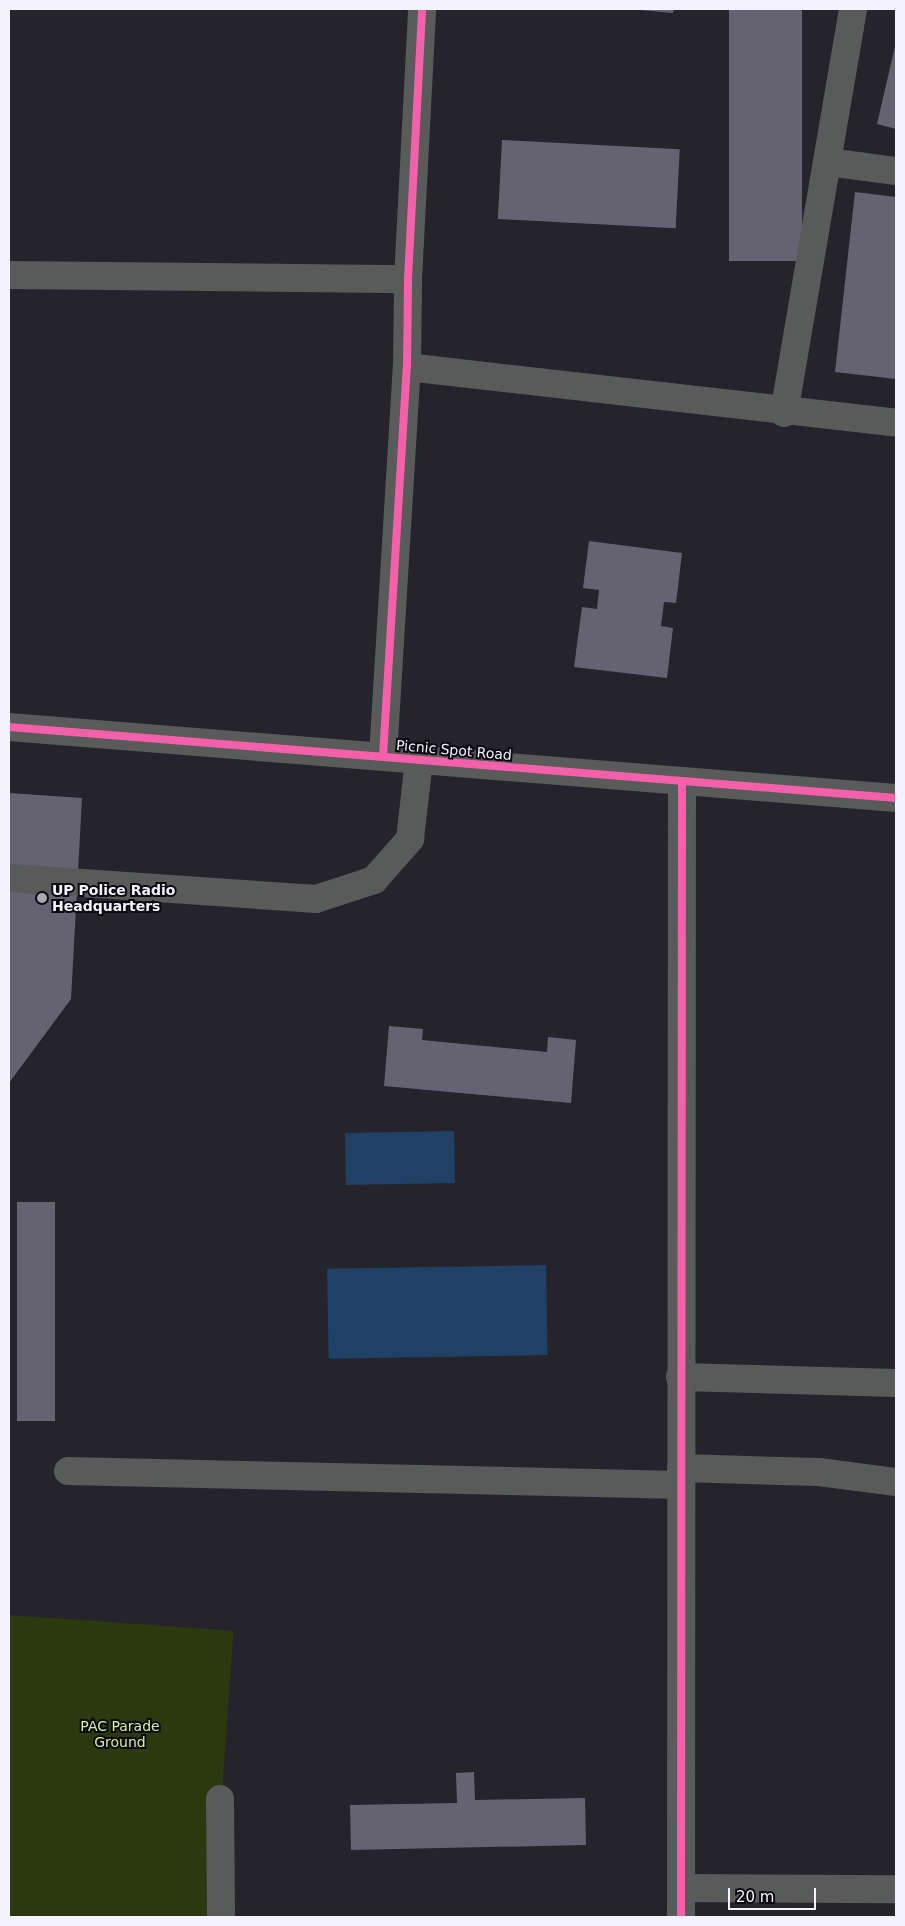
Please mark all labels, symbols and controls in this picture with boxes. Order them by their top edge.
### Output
street label: Picnic Spot Road [395,737,513,763]
place label: UP Police Radio Headquarters [52,882,175,914]
marker: UP Police Radio Headquarters [36,892,48,904]
park label: PAC Parade Ground [80,1718,160,1750]
scale bar [730,1878,818,1910]
text: 20 m [736,1888,774,1906]

